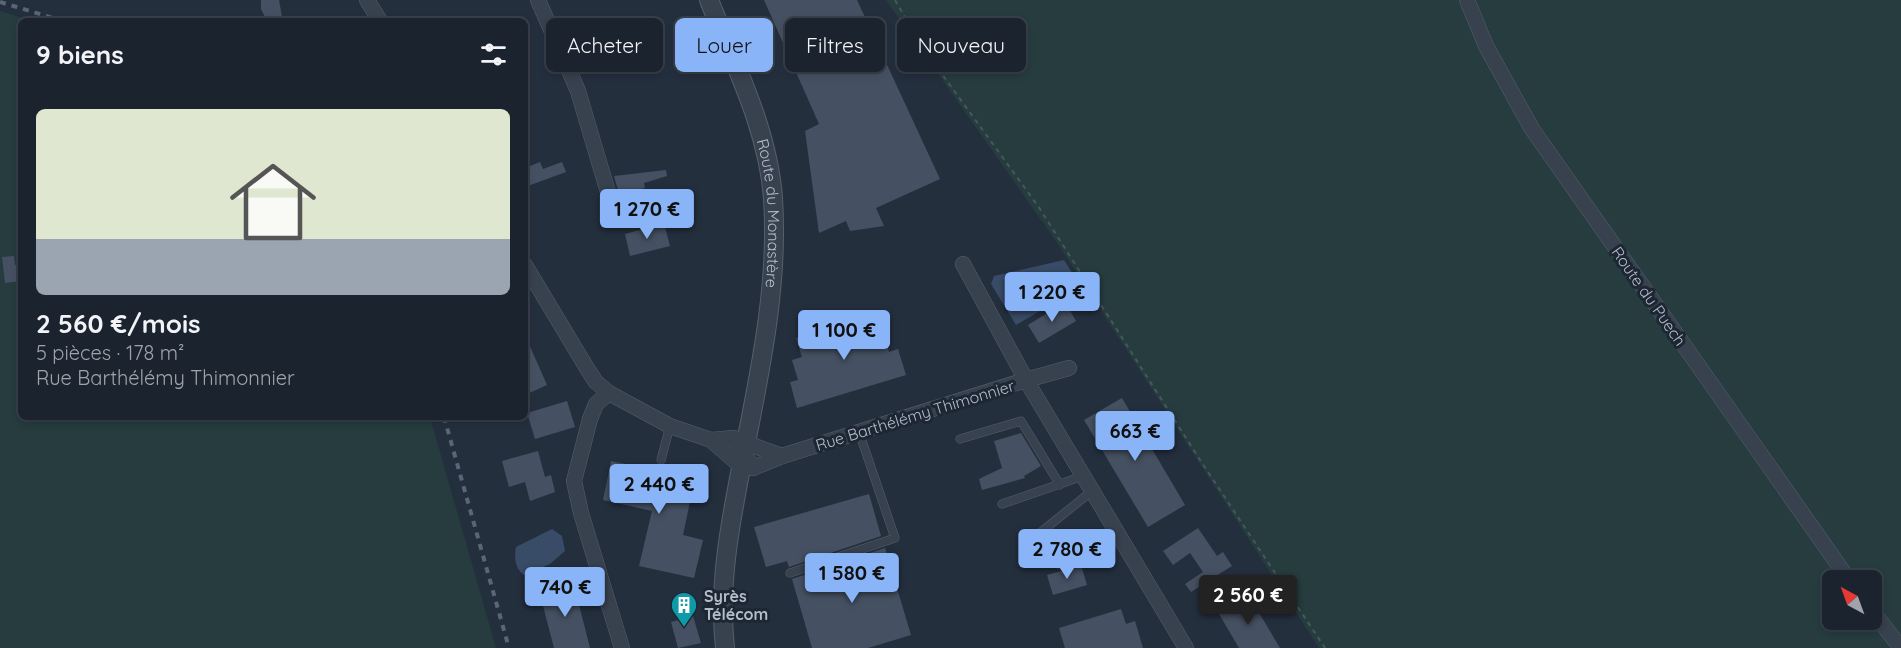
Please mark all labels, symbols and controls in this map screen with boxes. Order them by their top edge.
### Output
chip: Acheter [546,18,663,72]
chip: Louer [675,18,773,72]
chip: Filtres [785,18,885,72]
chip: Nouveau [897,18,1026,72]
text: 9 biens [36,38,124,71]
icon: filters [477,38,510,71]
street label: Route du Monastère [753,136,784,289]
icon: home [219,148,327,256]
pin: 1 270 € [592,189,702,240]
text: 1 270 € [614,196,680,221]
street label: Route du Puech [1607,243,1691,349]
pin: 1 220 € [997,272,1107,323]
text: 1 220 € [1019,279,1085,304]
text: 2 560 €/mois [36,307,201,340]
pin: 1 100 € [789,310,899,361]
text: 1 100 € [812,317,876,342]
text: 5 pièces · 178 m² [36,340,184,365]
text: Rue Barthélémy Thimonnier [36,365,295,390]
street label: Rue Barthélémy Thimonnier [813,375,1017,455]
pin: 663 € [1093,411,1177,462]
text: 663 € [1110,418,1161,443]
pin: 2 440 € [604,464,714,515]
text: 2 440 € [624,471,694,496]
pin: 2 780 € [1012,529,1122,580]
text: 2 780 € [1032,536,1102,561]
pin: 1 580 € [797,553,907,604]
text: 1 580 € [819,560,885,585]
pin: 740 € [523,567,607,618]
north arrow [1822,570,1882,630]
map controls [1822,570,1882,630]
text: 740 € [539,574,591,599]
pin: 2 560 € [1193,575,1303,626]
text: 2 560 € [1213,582,1283,607]
place label: Syrès Télécom [704,586,768,624]
building icon: Syrès Télécom [669,590,699,628]

